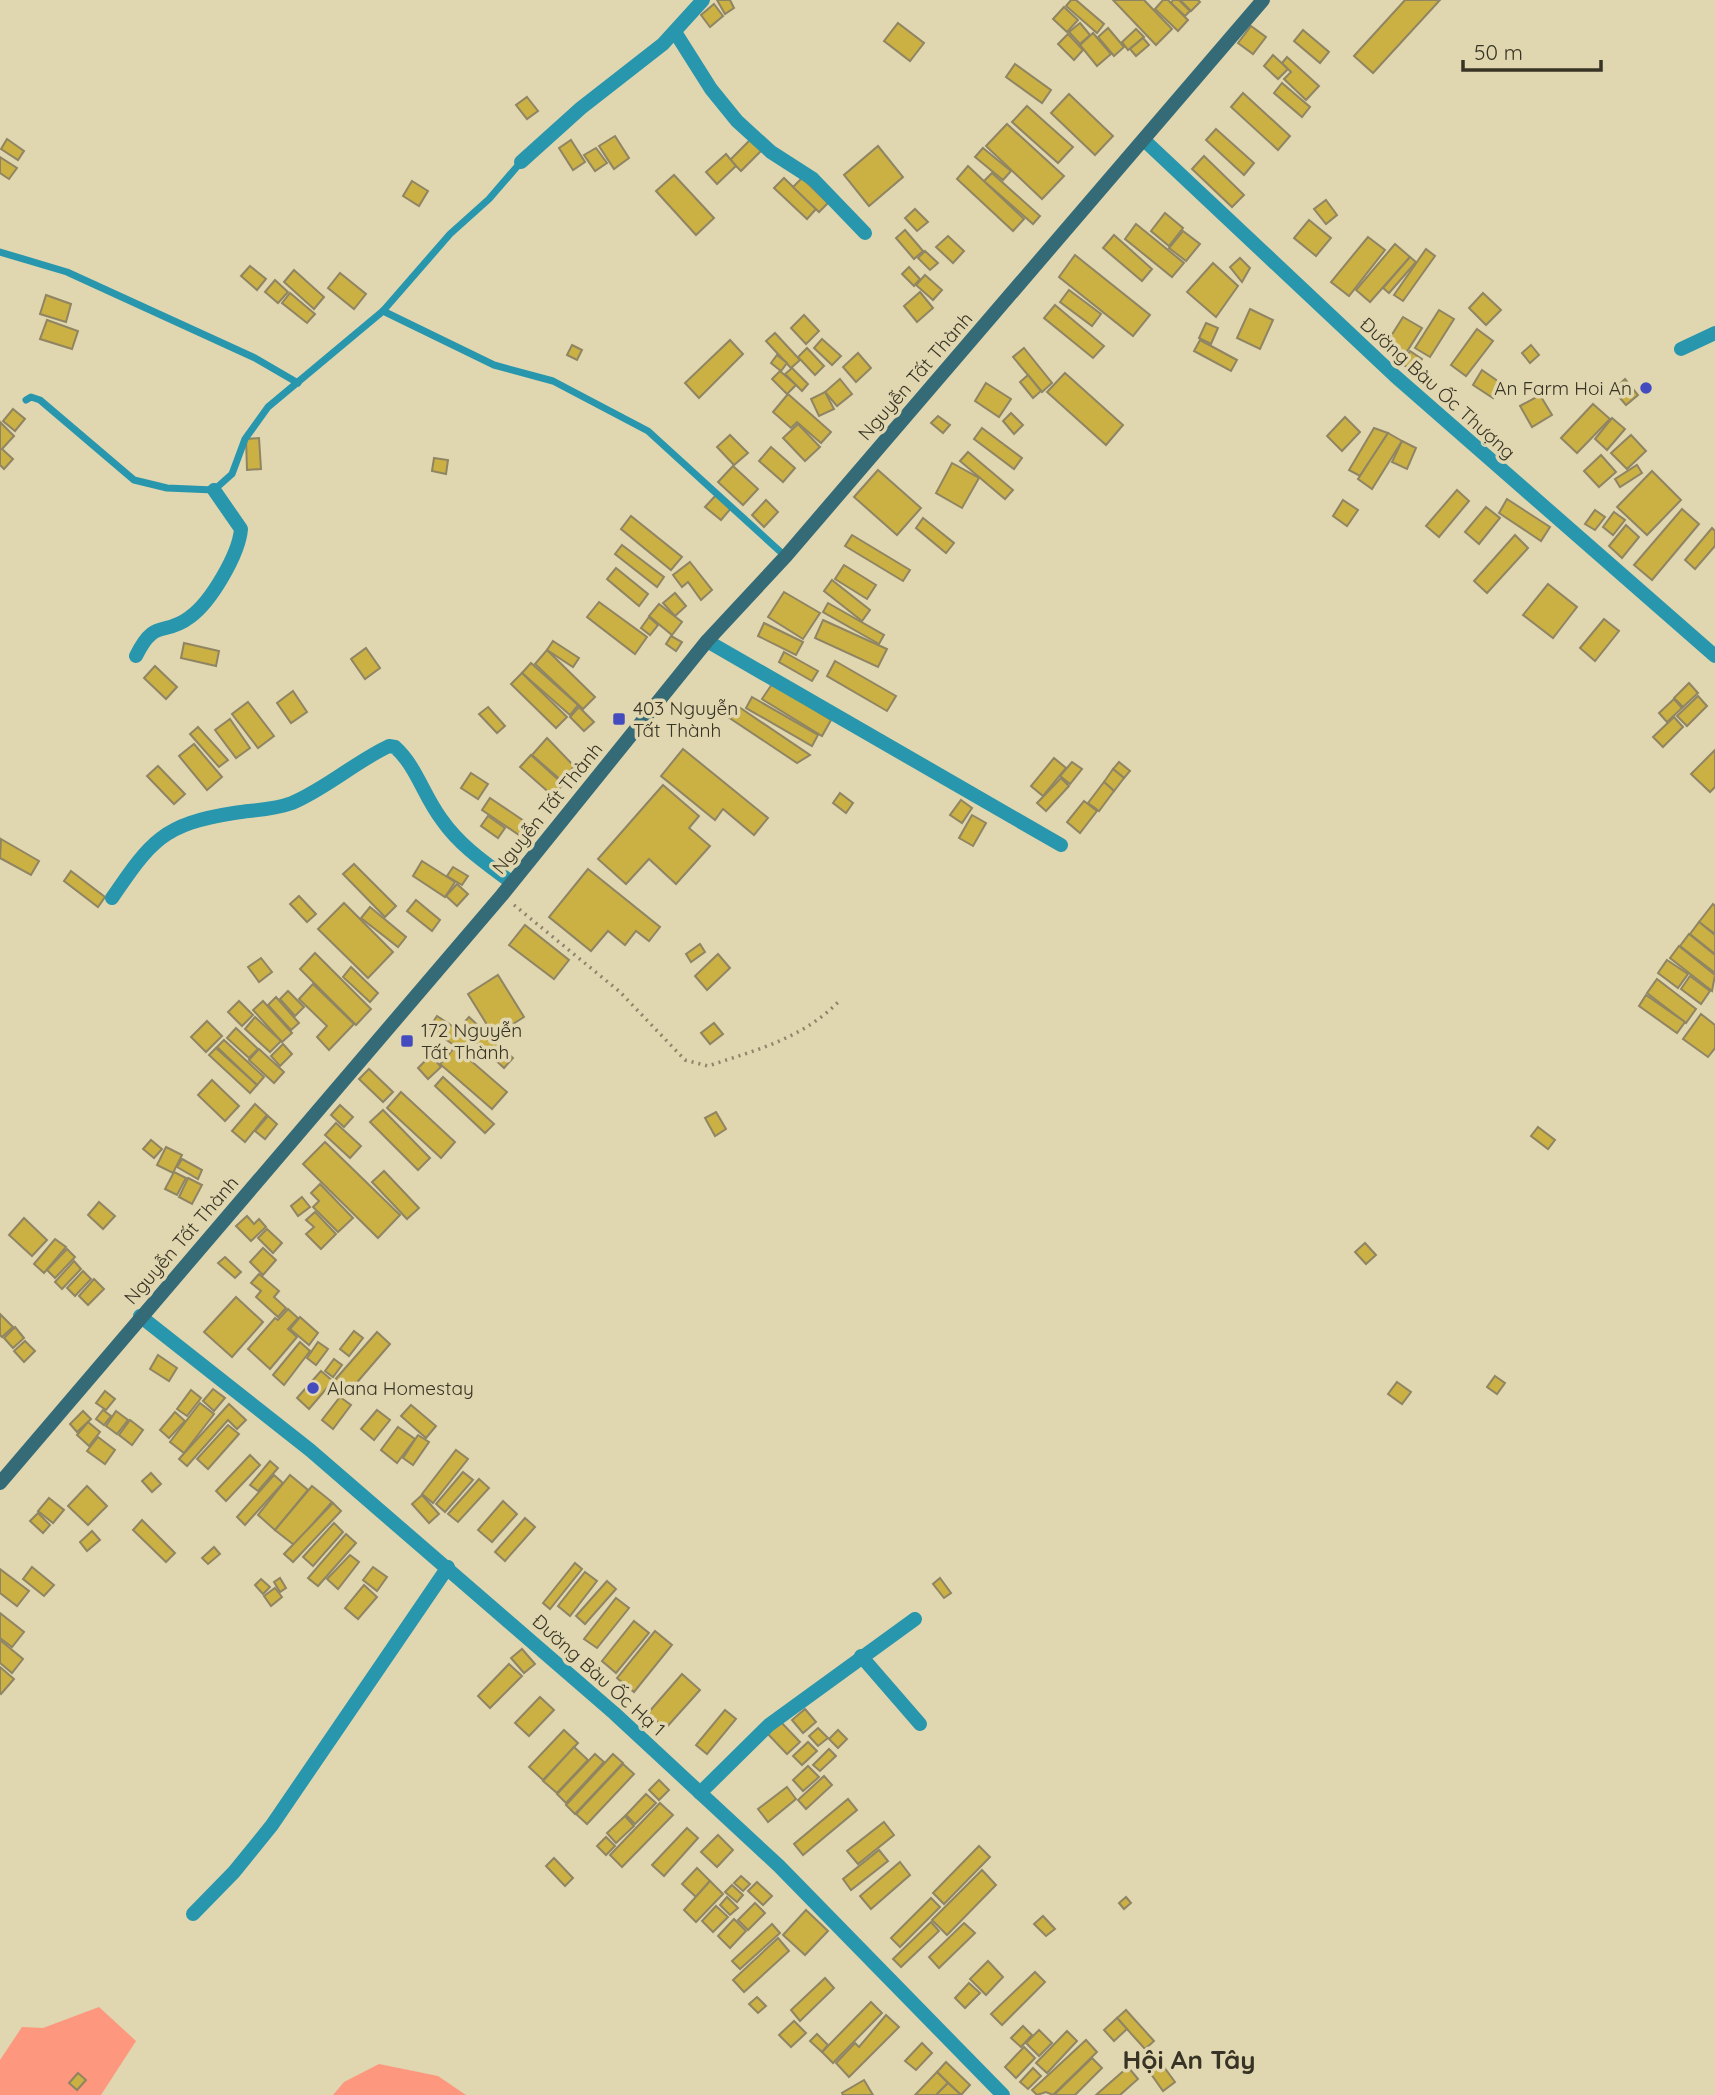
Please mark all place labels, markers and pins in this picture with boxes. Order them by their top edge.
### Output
place label: An Farm Hoi An [1494,376,1632,400]
marker: An Farm Hoi An [1638,380,1654,396]
place label: 403 Nguyễn Tất Thành [633,696,738,742]
marker: 403 Nguyễn Tất Thành [611,711,627,727]
place label: 172 Nguyễn Tất Thành [421,1018,522,1064]
marker: 172 Nguyễn Tất Thành [399,1033,415,1049]
place label: Alana Homestay [327,1376,474,1400]
marker: Alana Homestay [305,1380,321,1396]

